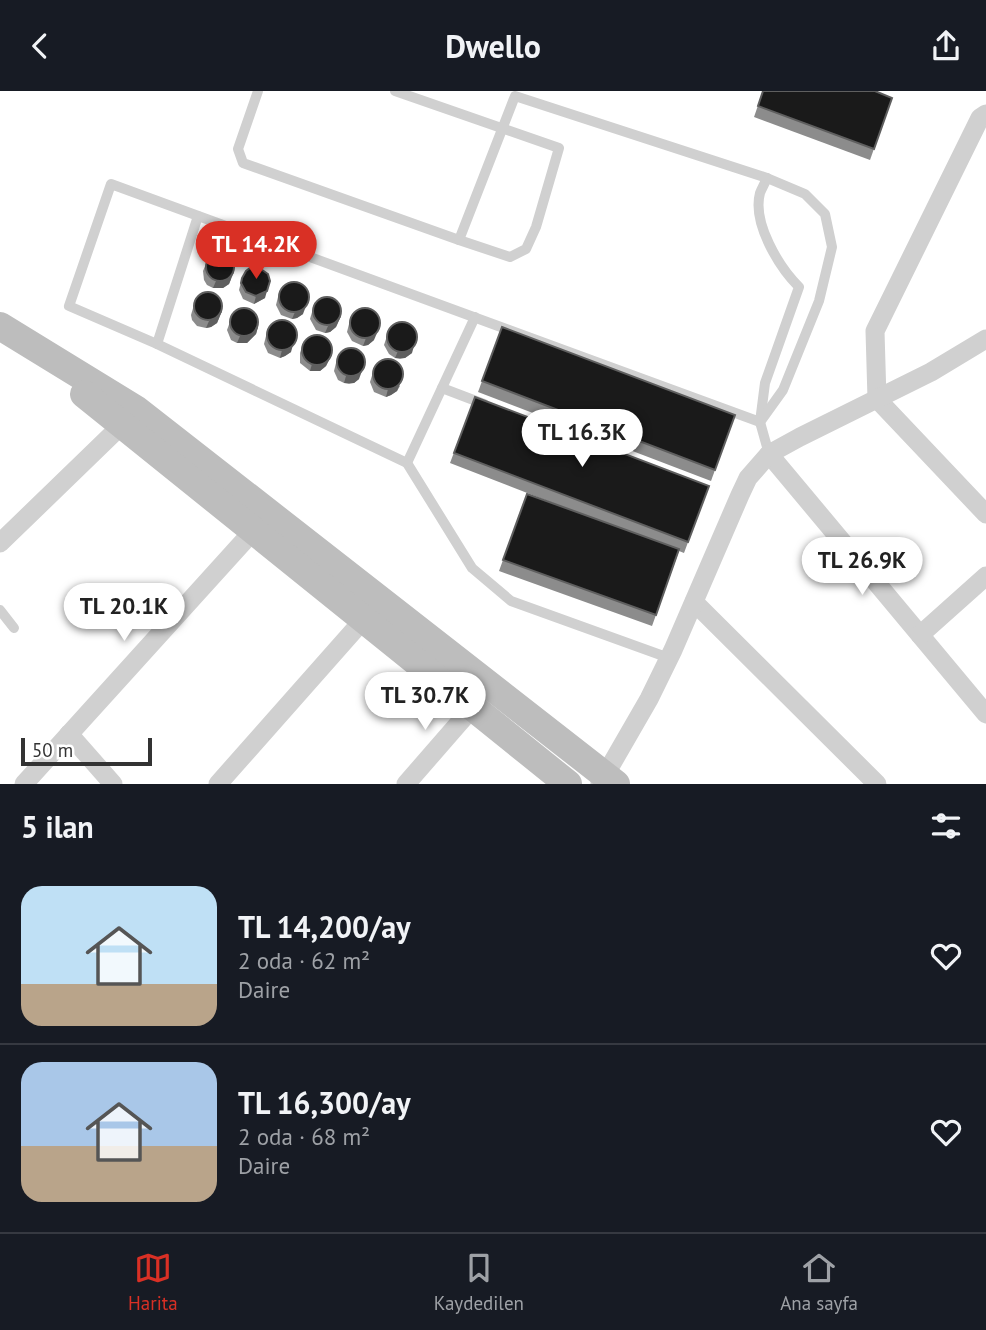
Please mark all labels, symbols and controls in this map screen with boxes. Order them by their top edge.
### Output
text: Dwello [445,25,541,67]
icon: back [21,27,59,65]
icon: share [927,27,965,65]
pin: TL 14.2K [184,221,328,281]
text: TL 14.2K [212,229,300,258]
pin: TL 16.3K [510,409,654,469]
text: TL 16.3K [538,417,626,446]
pin: TL 26.9K [790,538,934,597]
text: TL 26.9K [818,545,906,574]
pin: TL 20.1K [52,583,196,643]
text: TL 20.1K [80,591,168,620]
pin: TL 30.7K [353,673,497,732]
text: TL 30.7K [381,680,469,709]
scale bar [21,735,152,767]
text: 50 m [32,738,73,762]
text: 5 ilan [21,807,94,846]
icon: filters [927,807,965,845]
text: TL 14,200/ay [238,907,411,946]
icon: home [77,914,161,998]
icon: heart [927,937,965,975]
text: 2 oda · 62 m² [238,946,370,975]
text: Daire [238,975,290,1004]
text: TL 16,300/ay [238,1083,411,1122]
icon: home [77,1090,161,1174]
icon: heart [927,1113,965,1151]
text: 2 oda · 68 m² [238,1122,370,1151]
text: Daire [238,1151,290,1180]
tab: Harita [128,1249,178,1315]
tab: Kaydedilen [434,1249,524,1315]
tab: Ana sayfa [780,1249,858,1315]

